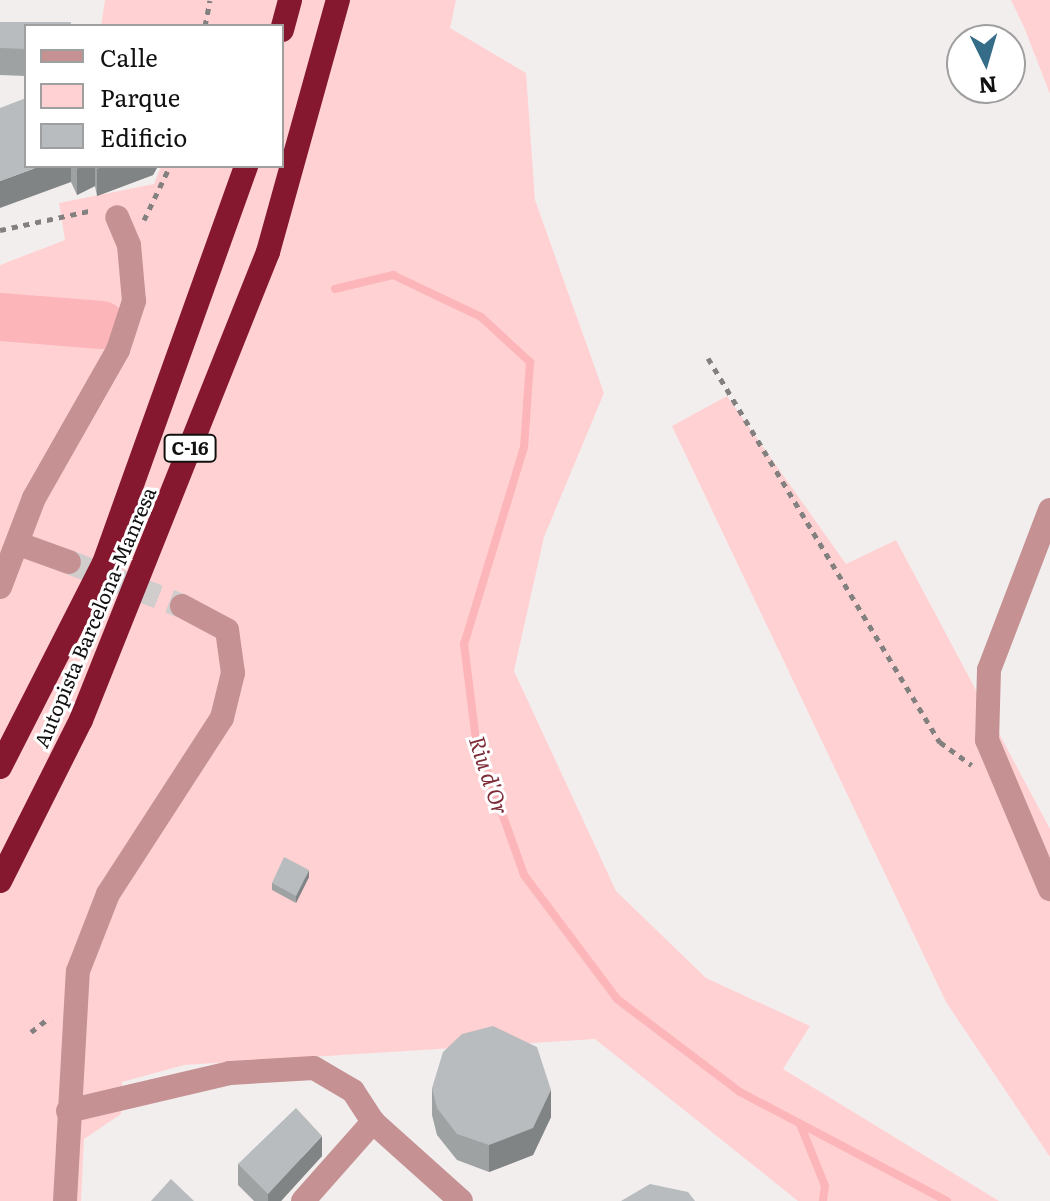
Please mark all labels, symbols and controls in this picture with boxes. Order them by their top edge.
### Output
legend [24,24,284,168]
north arrow [946,24,1026,104]
text: Calle [100,39,158,74]
text: N [977,69,999,104]
text: Parque [100,79,180,114]
text: Edificio [100,119,187,154]
road number: C-16 [162,434,218,462]
street label: Autopista Barcelona-Manresa [28,483,160,751]
water label: Riu d'Or [465,732,515,818]

